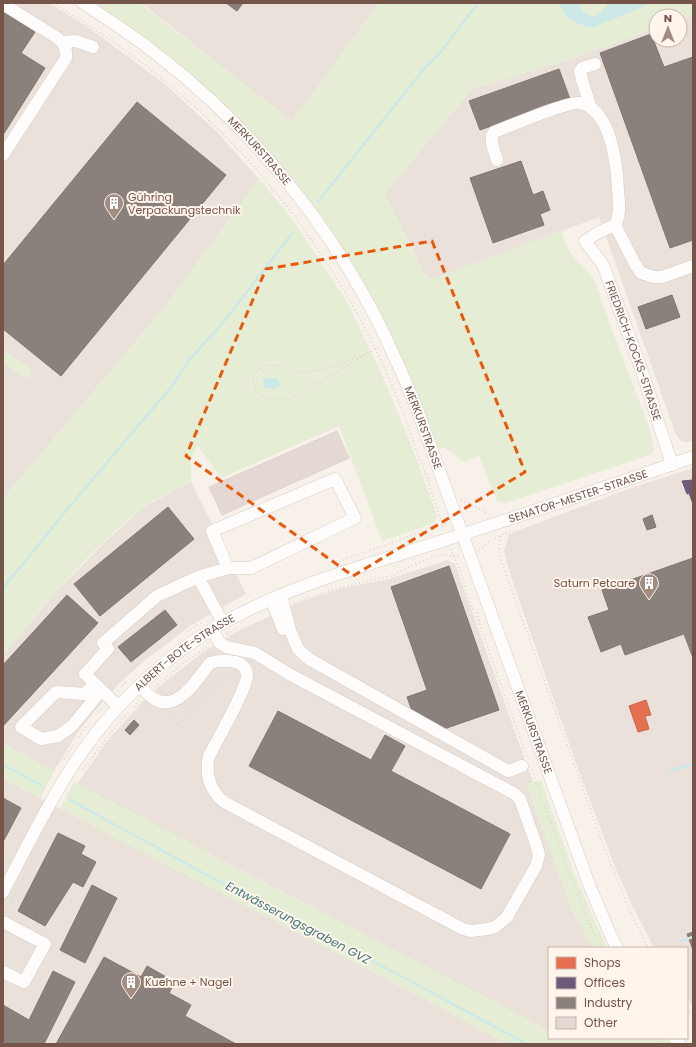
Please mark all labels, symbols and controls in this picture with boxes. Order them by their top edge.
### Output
north arrow [648,8,688,48]
text: N [664,10,672,26]
street label: MERKURSTRASSE [224,113,295,189]
place label: Gühring Verpackungstechnik [128,189,241,218]
building icon: Gühring Verpackungstechnik [103,192,125,220]
street label: FRIEDRICH-KOCKS-STRASSE [601,278,665,423]
street label: MERKURSTRASSE [400,384,446,471]
street label: SENATOR-MESTER-STRASSE [506,465,650,527]
building icon: Saturn Petcare [638,572,660,600]
place label: Saturn Petcare [554,575,635,591]
street label: ALBERT-BOTE-STRASSE [131,610,238,695]
street label: MERKURSTRASSE [512,688,556,776]
water label: Entwässerungsgraben GVZ [223,877,374,968]
legend [548,947,688,1039]
text: Shops [584,954,621,971]
building icon: Kuehne + Nagel [120,971,142,999]
place label: Kuehne + Nagel [145,974,232,990]
text: Offices [584,974,625,991]
text: Industry [584,994,633,1011]
text: Other [584,1014,618,1031]

